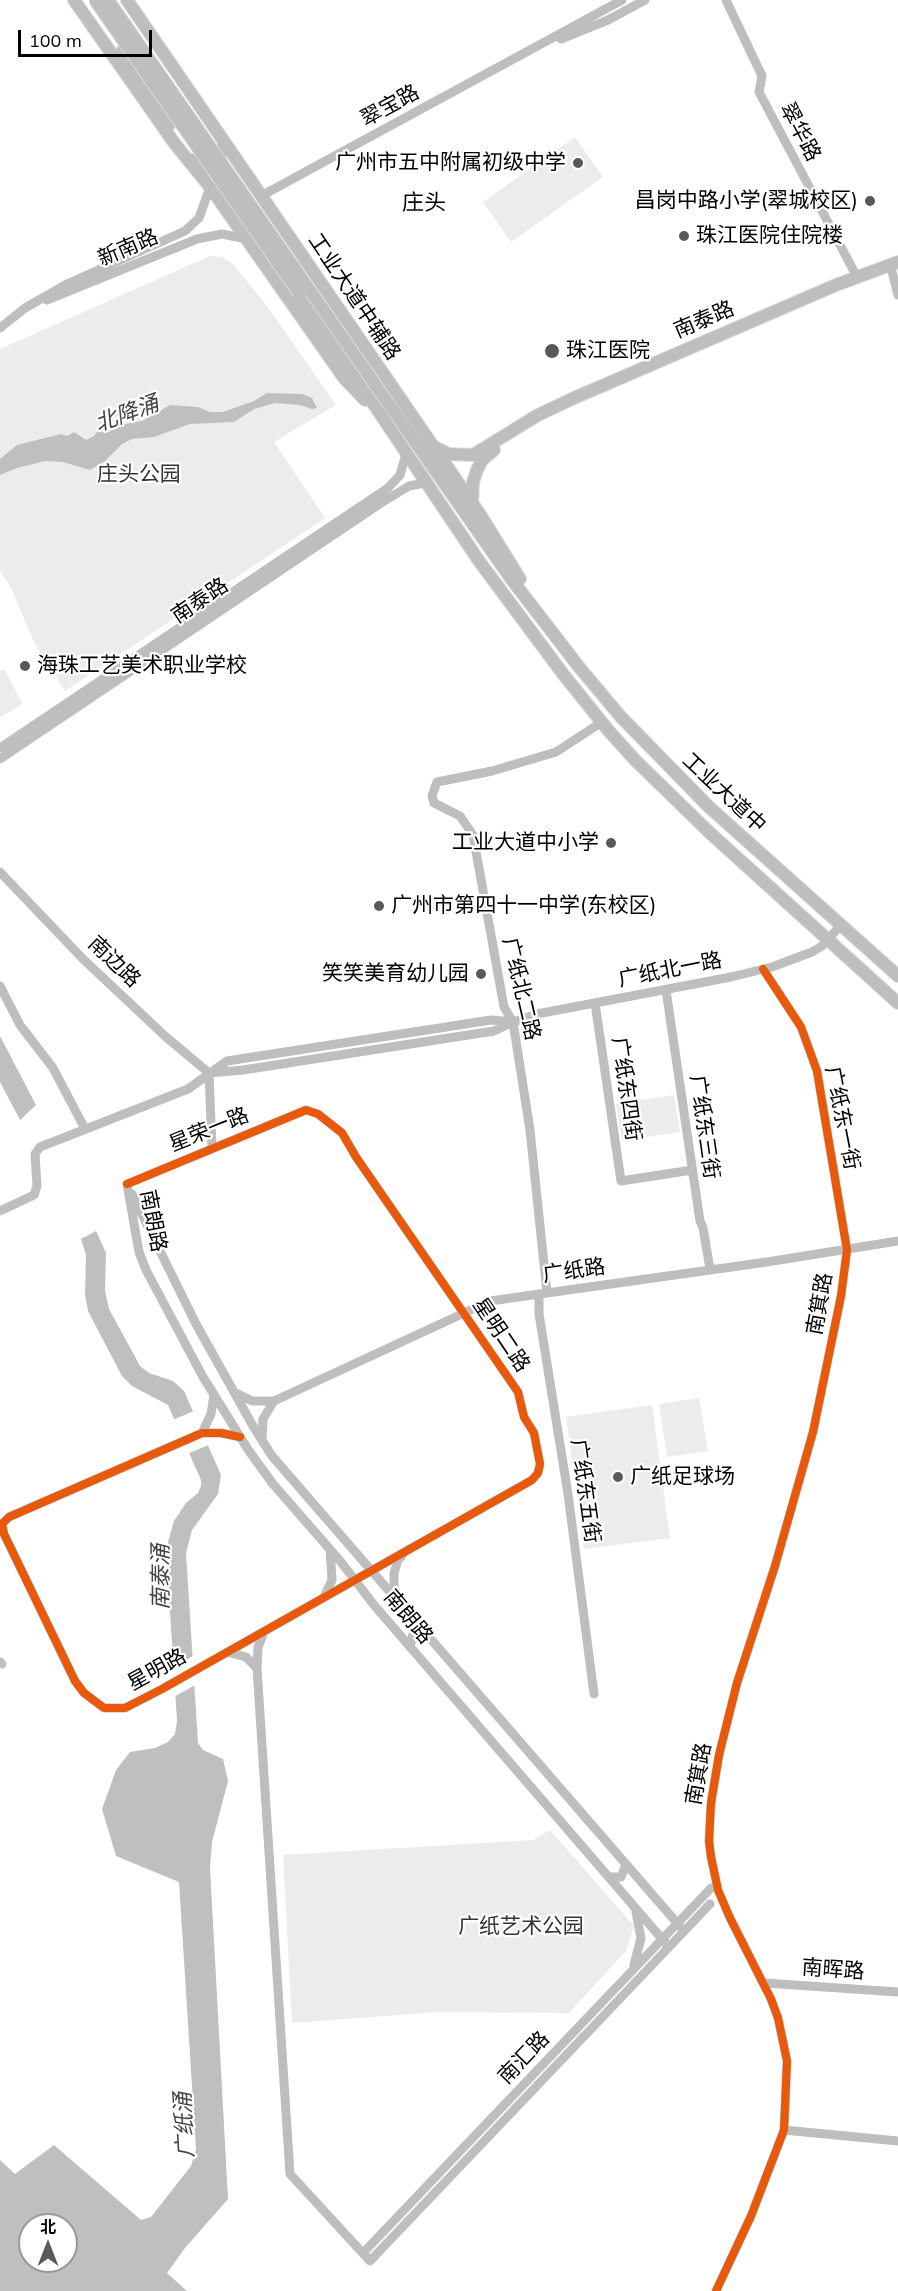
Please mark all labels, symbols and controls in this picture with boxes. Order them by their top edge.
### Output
scale bar [21,18,154,56]
text: 100 m [29,29,82,52]
street label: 翠宝路 [356,80,424,132]
street label: 翠华路 [774,98,826,166]
place label: 广州市五中附属初级中学 [335,150,566,176]
marker: 广州市五中附属初级中学 [571,156,585,170]
place label: 昌岗中路小学(翠城校区) [635,188,858,214]
district label: 庄头 [402,190,446,216]
marker: 昌岗中路小学(翠城校区) [863,194,877,208]
place label: 珠江医院住院楼 [696,223,843,249]
street label: 新南路 [94,224,162,272]
street label: 工业大道中辅路 [302,229,406,365]
marker: 珠江医院住院楼 [677,229,691,243]
street label: 南泰路 [670,296,738,344]
place label: 珠江医院 [566,338,650,364]
marker: 珠江医院 [543,342,561,360]
water label: 北降涌 [91,390,163,438]
park label: 庄头公园 [97,462,181,488]
street label: 南泰路 [167,573,233,629]
place label: 海珠工艺美术职业学校 [37,653,247,679]
marker: 海珠工艺美术职业学校 [18,659,32,673]
street label: 工业大道中 [677,748,771,838]
place label: 工业大道中小学 [452,830,599,856]
marker: 工业大道中小学 [604,836,618,850]
place label: 广州市第四十一中学(东校区) [391,893,656,919]
marker: 广州市第四十一中学(东校区) [372,899,386,913]
street label: 南边路 [83,931,145,993]
street label: 广纸北二路 [497,935,545,1043]
street label: 广纸北一路 [616,948,724,992]
place label: 笑笑美育幼儿园 [322,961,469,987]
marker: 笑笑美育幼儿园 [474,967,488,981]
street label: 广纸东四街 [606,1035,646,1143]
street label: 广纸东一街 [820,1064,864,1172]
street label: 广纸东三街 [684,1073,724,1181]
street label: 星荣一路 [165,1103,253,1157]
street label: 南朗路 [135,1188,171,1254]
street label: 广纸路 [541,1254,607,1288]
street label: 南箕路 [802,1271,838,1337]
street label: 星明二路 [467,1293,535,1377]
street label: 广纸东五街 [565,1437,605,1545]
place label: 广纸足球场 [630,1464,735,1490]
marker: 广纸足球场 [611,1470,625,1484]
water label: 南泰涌 [148,1544,174,1610]
street label: 南朗路 [378,1585,438,1649]
street label: 星明路 [123,1644,191,1696]
street label: 南箕路 [681,1741,717,1807]
park label: 广纸艺术公园 [458,1914,584,1940]
street label: 南晖路 [801,1955,865,1985]
street label: 南汇路 [493,2027,555,2089]
water label: 广纸涌 [170,2091,200,2159]
north arrow [18,2213,78,2273]
text: 北 [40,2217,56,2237]

